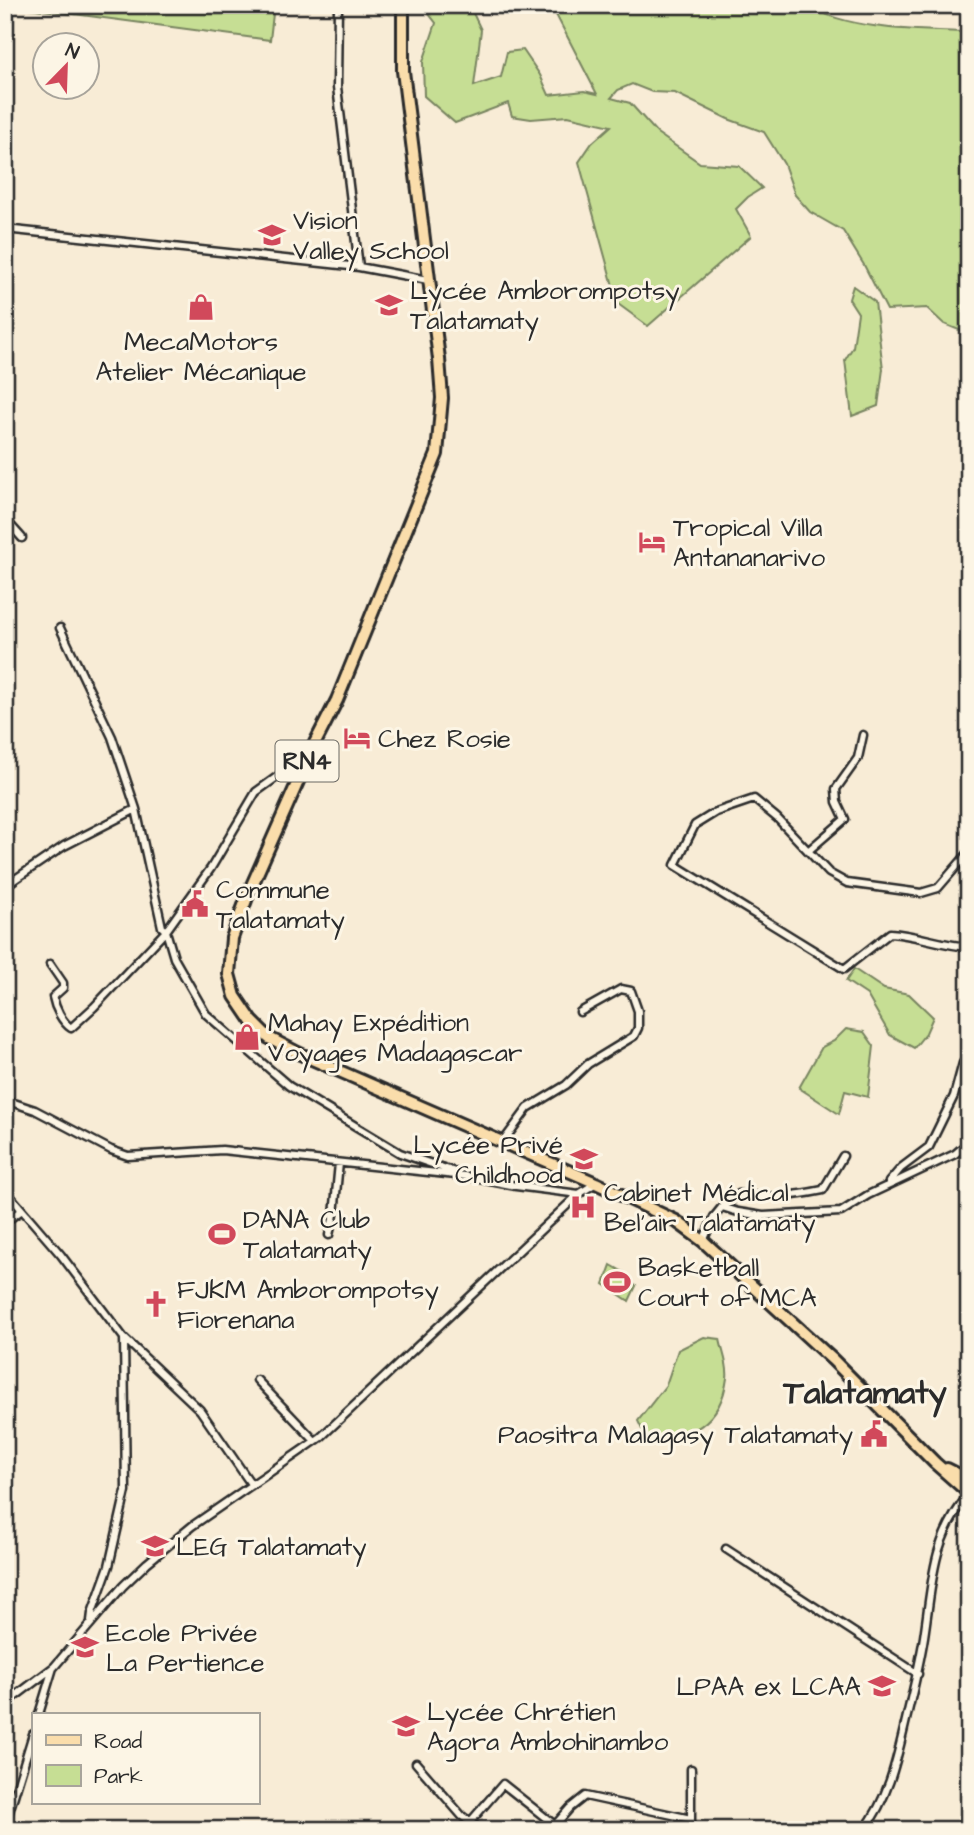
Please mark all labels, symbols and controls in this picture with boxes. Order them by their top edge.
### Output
north arrow [32,32,102,102]
text: N [61,37,83,67]
place label: Vision Valley School [293,203,449,271]
school or university icon: Vision Valley School [257,220,287,250]
place label: Lycée Amborompotsy Talatamaty [410,273,680,341]
school or university icon: Lycée Amborompotsy Talatamaty [374,290,404,320]
shop icon: MecaMotors Atelier Mécanique [186,292,216,322]
place label: MecaMotors Atelier Mécanique [96,324,306,390]
place label: Tropical Villa Antananarivo [673,510,826,576]
hotel icon: Tropical Villa Antananarivo [637,527,667,557]
place label: Chez Rosie [378,721,511,757]
hotel icon: Chez Rosie [342,723,372,753]
road number: RN4 [276,740,338,782]
place label: Commune Talatamaty [216,872,345,940]
public building icon: Commune Talatamaty [180,889,210,919]
place label: Mahay Expédition Voyages Madagascar [268,1005,522,1073]
shop icon: Mahay Expédition Voyages Madagascar [232,1022,262,1052]
place label: Lycée Privé Childhood [413,1127,563,1193]
school or university icon: Lycée Privé Childhood [569,1144,599,1174]
place label: Cabinet Médical Bel'air Talatamaty [604,1175,816,1243]
hospital icon: Cabinet Médical Bel'air Talatamaty [568,1192,598,1222]
place label: DANA Club Talatamaty [243,1202,372,1270]
sports icon: DANA Club Talatamaty [207,1219,237,1249]
place label: Basketball Court of MCA [638,1250,817,1316]
sports icon: Basketball Court of MCA [602,1267,632,1297]
place label: FJKM Amborompotsy Fiorenana [177,1272,439,1338]
church icon: FJKM Amborompotsy Fiorenana [141,1289,171,1319]
district label: Talatamaty [782,1370,948,1418]
place label: Paositra Malagasy Talatamaty [498,1417,853,1455]
public building icon: Paositra Malagasy Talatamaty [859,1419,889,1449]
place label: LEG Talatamaty [176,1529,367,1567]
school or university icon: LEG Talatamaty [140,1531,170,1561]
place label: Ecole Privée La Pertience [106,1615,265,1681]
school or university icon: Ecole Privée La Pertience [70,1632,100,1662]
place label: LPAA ex LCAA [676,1669,861,1705]
school or university icon: LPAA ex LCAA [867,1671,897,1701]
place label: Lycée Chrétien Agora Ambohinambo [427,1694,669,1762]
school or university icon: Lycée Chrétien Agora Ambohinambo [391,1711,421,1741]
legend [32,1713,259,1804]
text: Road [94,1727,142,1756]
text: Park [94,1762,143,1791]

